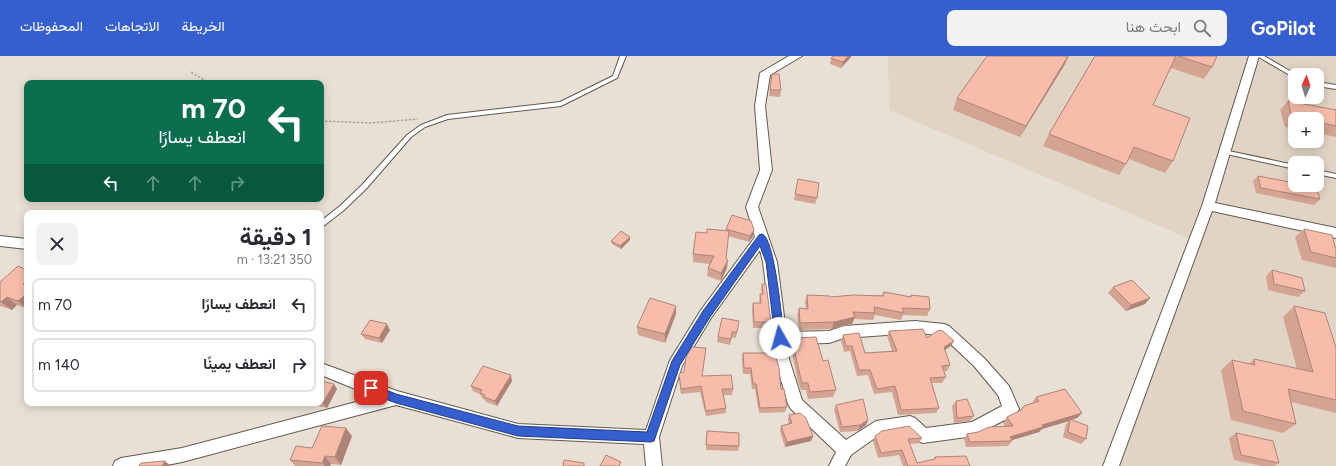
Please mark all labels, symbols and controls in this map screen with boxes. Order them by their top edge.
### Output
search box [947,10,1227,46]
icon: search [1191,17,1213,39]
text: GoPilot [1251,17,1316,40]
text: المحفوظات [20,18,83,35]
text: الاتجاهات [105,18,159,35]
text: الخريطة [181,18,225,35]
text: ابحث هنا [1126,18,1181,36]
north arrow [1288,68,1324,104]
map controls [1288,68,1324,192]
text: 70 m [181,91,246,125]
icon: left [260,96,312,148]
button: + [1288,112,1324,148]
text: انعطف يسارًا [158,126,246,148]
button: − [1288,156,1324,192]
icon: left [100,172,122,194]
icon: ahead [142,172,164,194]
icon: ahead [184,172,206,194]
icon: right [226,172,248,194]
text: 1 دقيقة [240,222,312,251]
button: close [36,223,78,265]
text: 350 m · 13:21 [237,252,312,267]
icon: left [288,294,310,316]
text: انعطف يسارًا [201,295,276,313]
text: 70 m [38,296,72,314]
position arrow [759,317,801,359]
icon: right [288,354,310,376]
text: انعطف يمينًا [203,355,276,373]
text: 140 m [38,356,80,374]
pin [354,371,388,405]
icon: arrive [360,377,382,399]

